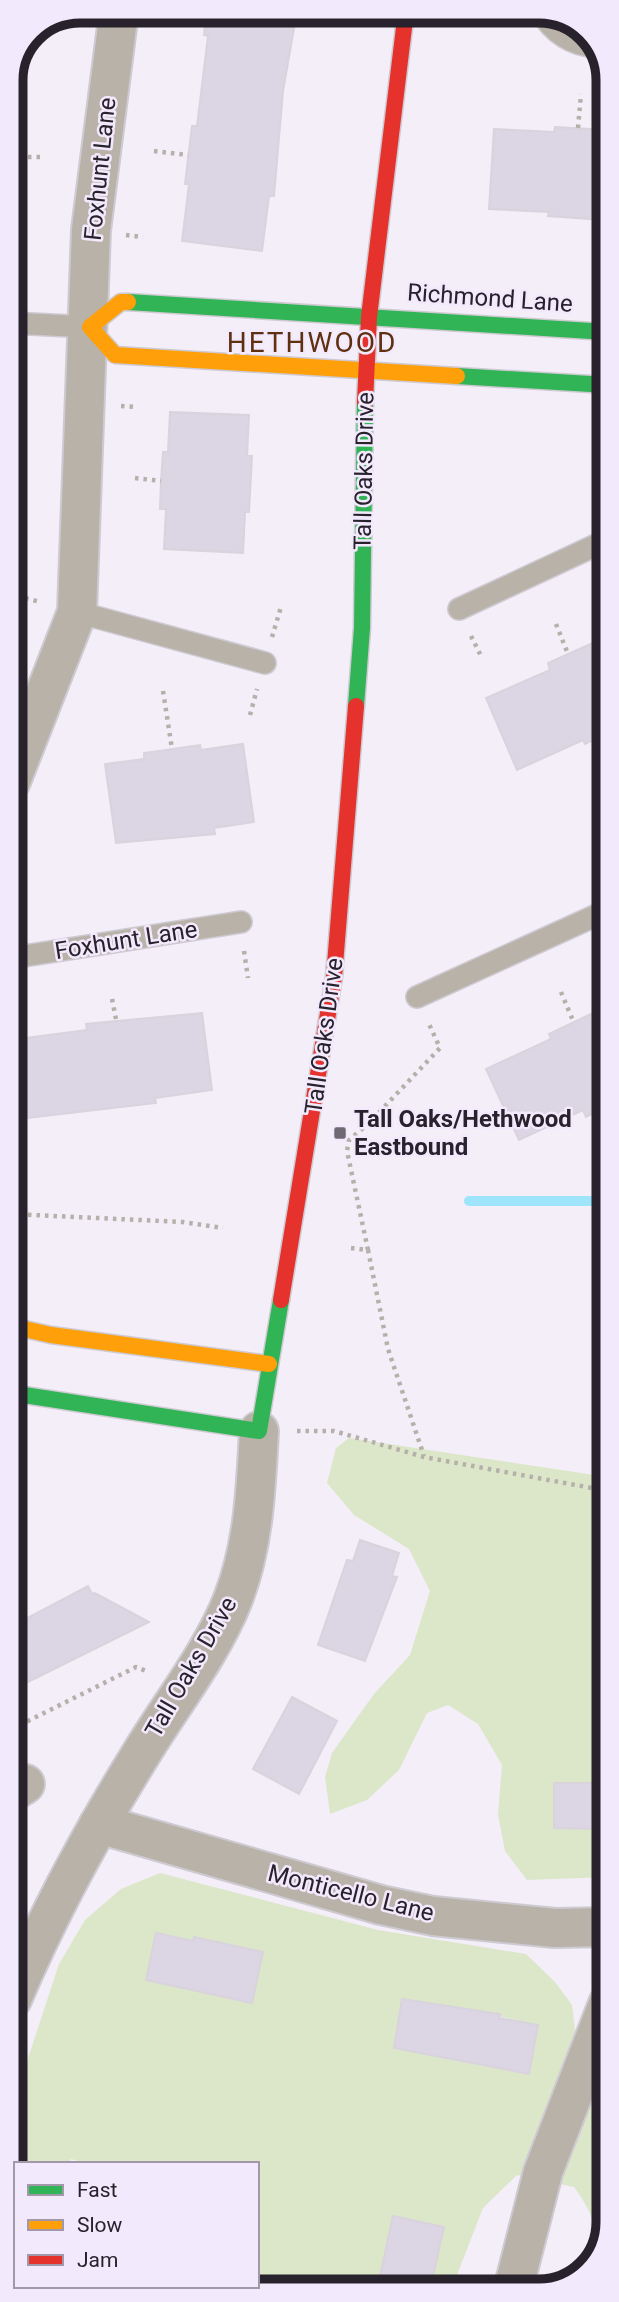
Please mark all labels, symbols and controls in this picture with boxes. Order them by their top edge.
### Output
street label: Foxhunt Lane [79,96,121,242]
street label: Richmond Lane [406,278,574,318]
district label: HETHWOOD [227,326,397,359]
street label: Tall Oaks Drive [349,392,379,550]
street label: Foxhunt Lane [53,915,199,965]
street label: Tall Oaks Drive [299,956,349,1116]
place label: Tall Oaks/Hethwood Eastbound [354,1105,572,1161]
marker: Tall Oaks/Hethwood Eastbound [332,1125,348,1141]
street label: Tall Oaks Drive [139,1592,243,1742]
street label: Monticello Lane [265,1859,437,1927]
legend [14,2162,259,2288]
text: Fast [77,2178,118,2202]
text: Slow [77,2213,123,2237]
text: Jam [77,2248,118,2272]

